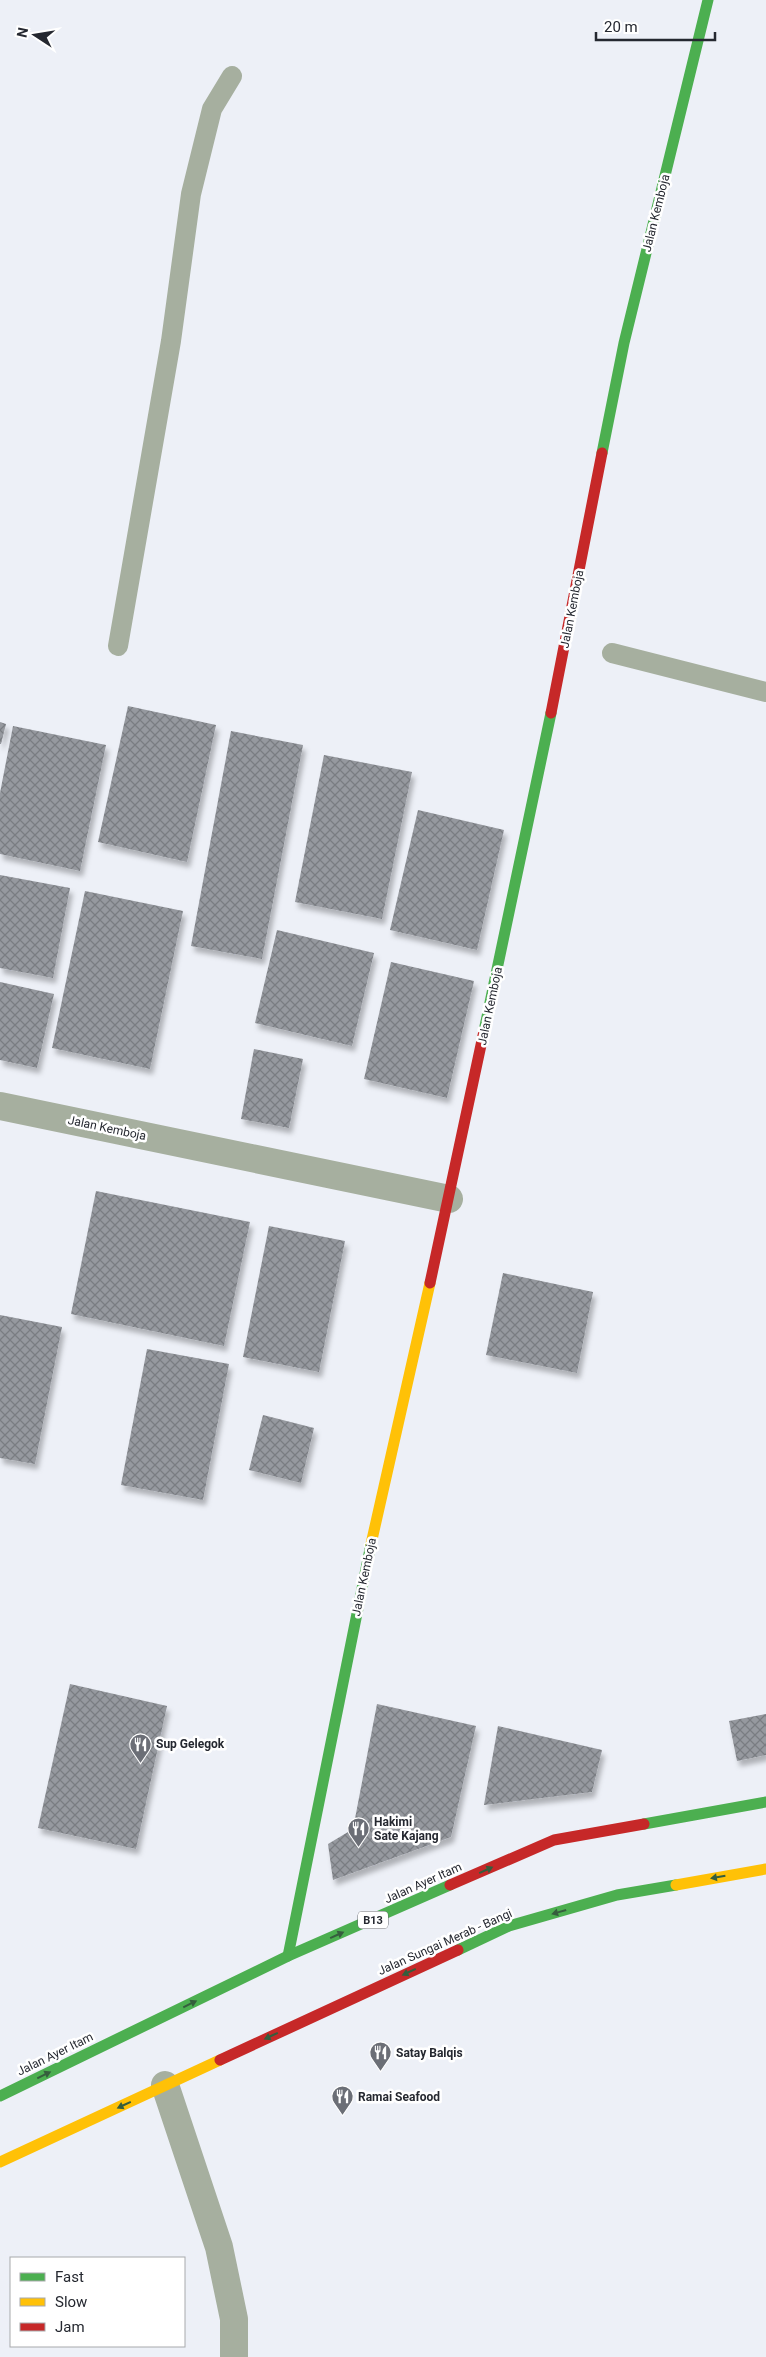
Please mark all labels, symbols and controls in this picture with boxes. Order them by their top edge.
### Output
north arrow [10,10,60,60]
scale bar [596,10,715,42]
text: 20 m [604,18,638,36]
text: N [13,26,31,39]
street label: Jalan Kemboja [640,173,672,253]
street label: Jalan Kemboja [558,569,586,649]
street label: Jalan Kemboja [475,966,505,1046]
street label: Jalan Kemboja [67,1113,147,1143]
street label: Jalan Kemboja [349,1537,379,1617]
restaurant icon: Sup Gelegok [128,1732,152,1763]
place label: Sup Gelegok [156,1737,225,1751]
place label: Hakimi Sate Kajang [374,1815,439,1843]
restaurant icon: Hakimi Sate Kajang [346,1817,370,1848]
street label: Jalan Ayer Itam [382,1860,464,1906]
one-way arrow [479,1866,493,1874]
one-way arrow [710,1874,726,1882]
street label: Jalan Sungai Merab - Bangi [376,1906,514,1978]
one-way arrow [552,1908,567,1916]
road number: B13 [358,1912,388,1928]
one-way arrow [330,1931,344,1939]
one-way arrow [402,1968,416,1976]
one-way arrow [183,2000,197,2008]
street label: Jalan Ayer Itam [15,2030,95,2078]
one-way arrow [264,2032,278,2040]
restaurant icon: Satay Balqis [368,2041,392,2072]
place label: Satay Balqis [396,2046,463,2060]
one-way arrow [37,2070,51,2078]
restaurant icon: Ramai Seafood [330,2085,354,2116]
place label: Ramai Seafood [358,2090,440,2104]
one-way arrow [117,2101,131,2109]
legend [10,2257,185,2347]
text: Fast [55,2268,84,2286]
text: Slow [55,2293,87,2311]
text: Jam [55,2318,85,2336]

